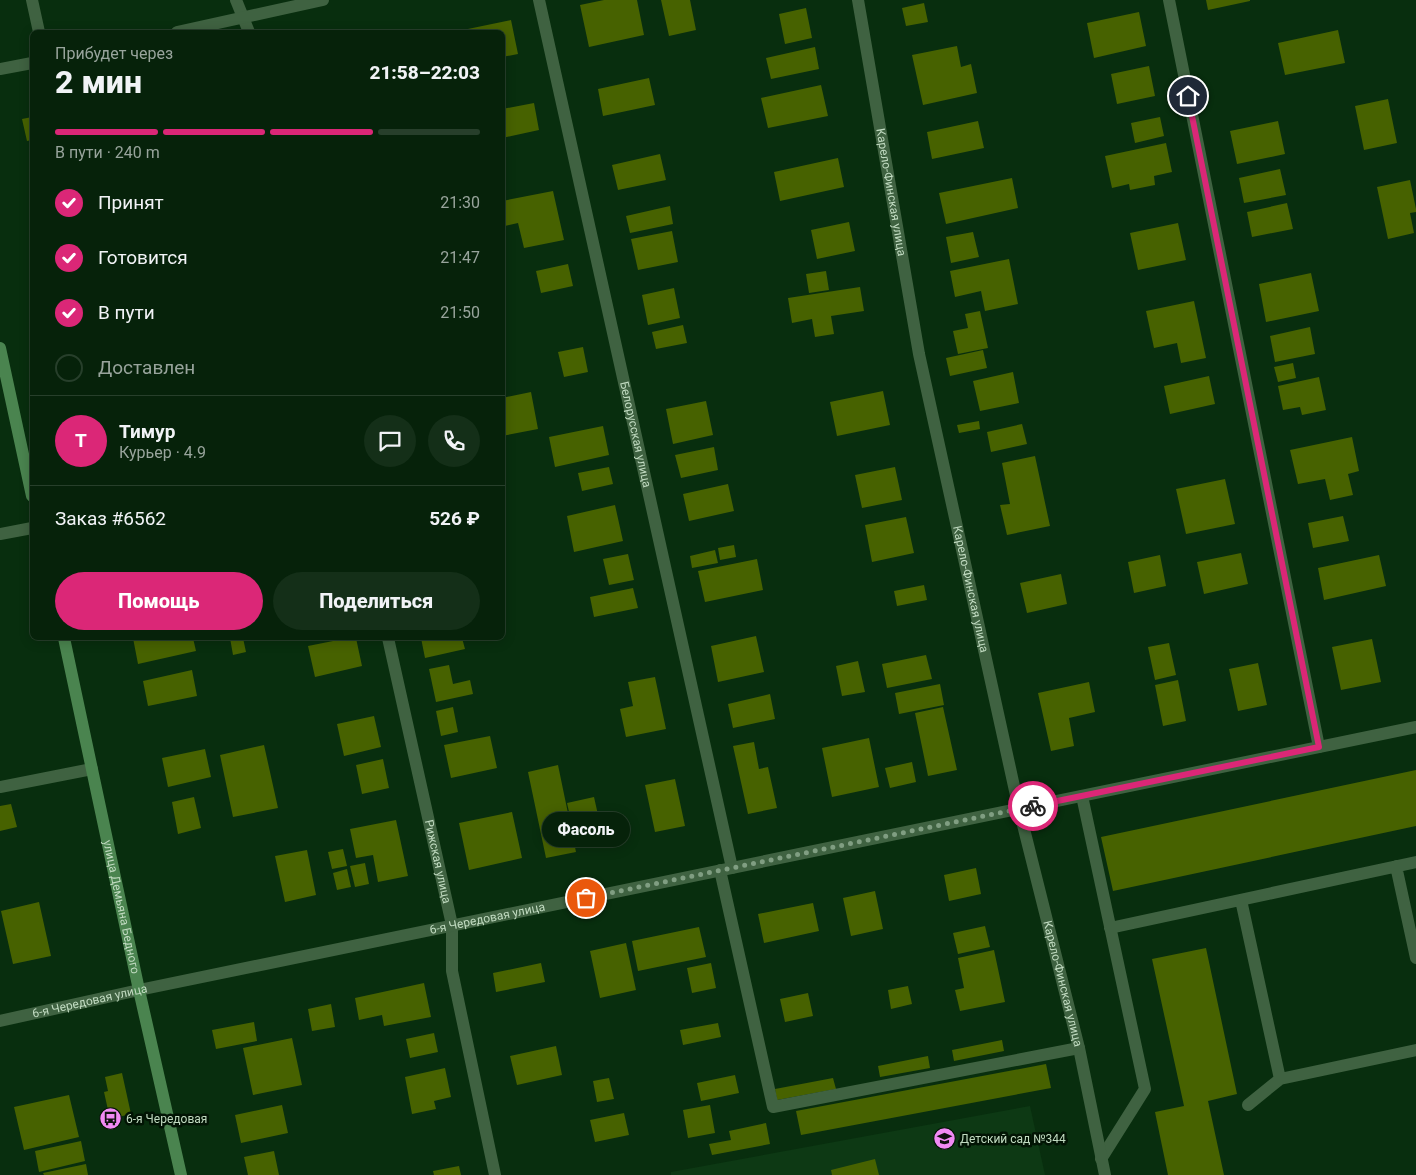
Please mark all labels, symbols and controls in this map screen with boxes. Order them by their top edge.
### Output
text: Прибудет через [55,44,173,63]
text: 21:58–22:03 [369,61,480,84]
text: 2 мин [55,63,142,101]
pin [1167,75,1209,117]
icon: home [1174,82,1202,110]
street label: Карело-Финская улица [873,127,909,257]
text: В пути · 240 m [55,143,160,162]
icon: check [55,189,83,217]
text: Принят [98,191,164,214]
text: 21:30 [440,193,480,212]
icon: check [55,244,83,272]
text: Готовится [98,246,188,269]
text: 21:47 [440,248,480,267]
icon: check [55,299,83,327]
text: В пути [98,301,155,324]
text: 21:50 [440,303,480,322]
text: Доставлен [98,356,195,379]
street label: Белорусская улица [617,380,654,489]
button: chat [364,415,416,467]
button: phone [428,415,480,467]
text: Тимур [119,420,175,443]
text: Т [75,429,87,452]
text: Курьер · 4.9 [119,443,206,462]
text: Заказ #6562 [55,507,166,530]
text: 526 ₽ [429,507,480,530]
street label: Карело-Финская улица [950,524,991,654]
button: Помощь [55,572,263,630]
button: Поделиться [273,572,480,630]
courier [1008,781,1058,831]
icon: bike [1019,792,1047,820]
callout: Фасоль [542,813,630,848]
street label: Рижская улица [422,818,454,905]
text: Фасоль [557,820,615,839]
street label: улица Демьяна Бедного [100,839,142,975]
pin [565,877,607,919]
icon: bag [572,884,600,912]
street label: 6-я Чередовая улица [428,900,546,937]
street label: Карело-Финская улица [1040,919,1085,1048]
street label: 6-я Чередовая улица [31,981,149,1021]
bus stop icon: 6-я Чередовая [98,1107,122,1131]
place label: 6-я Чередовая [126,1112,207,1126]
school or university icon: Детский сад №344 [932,1127,956,1151]
place label: Детский сад №344 [960,1132,1066,1146]

